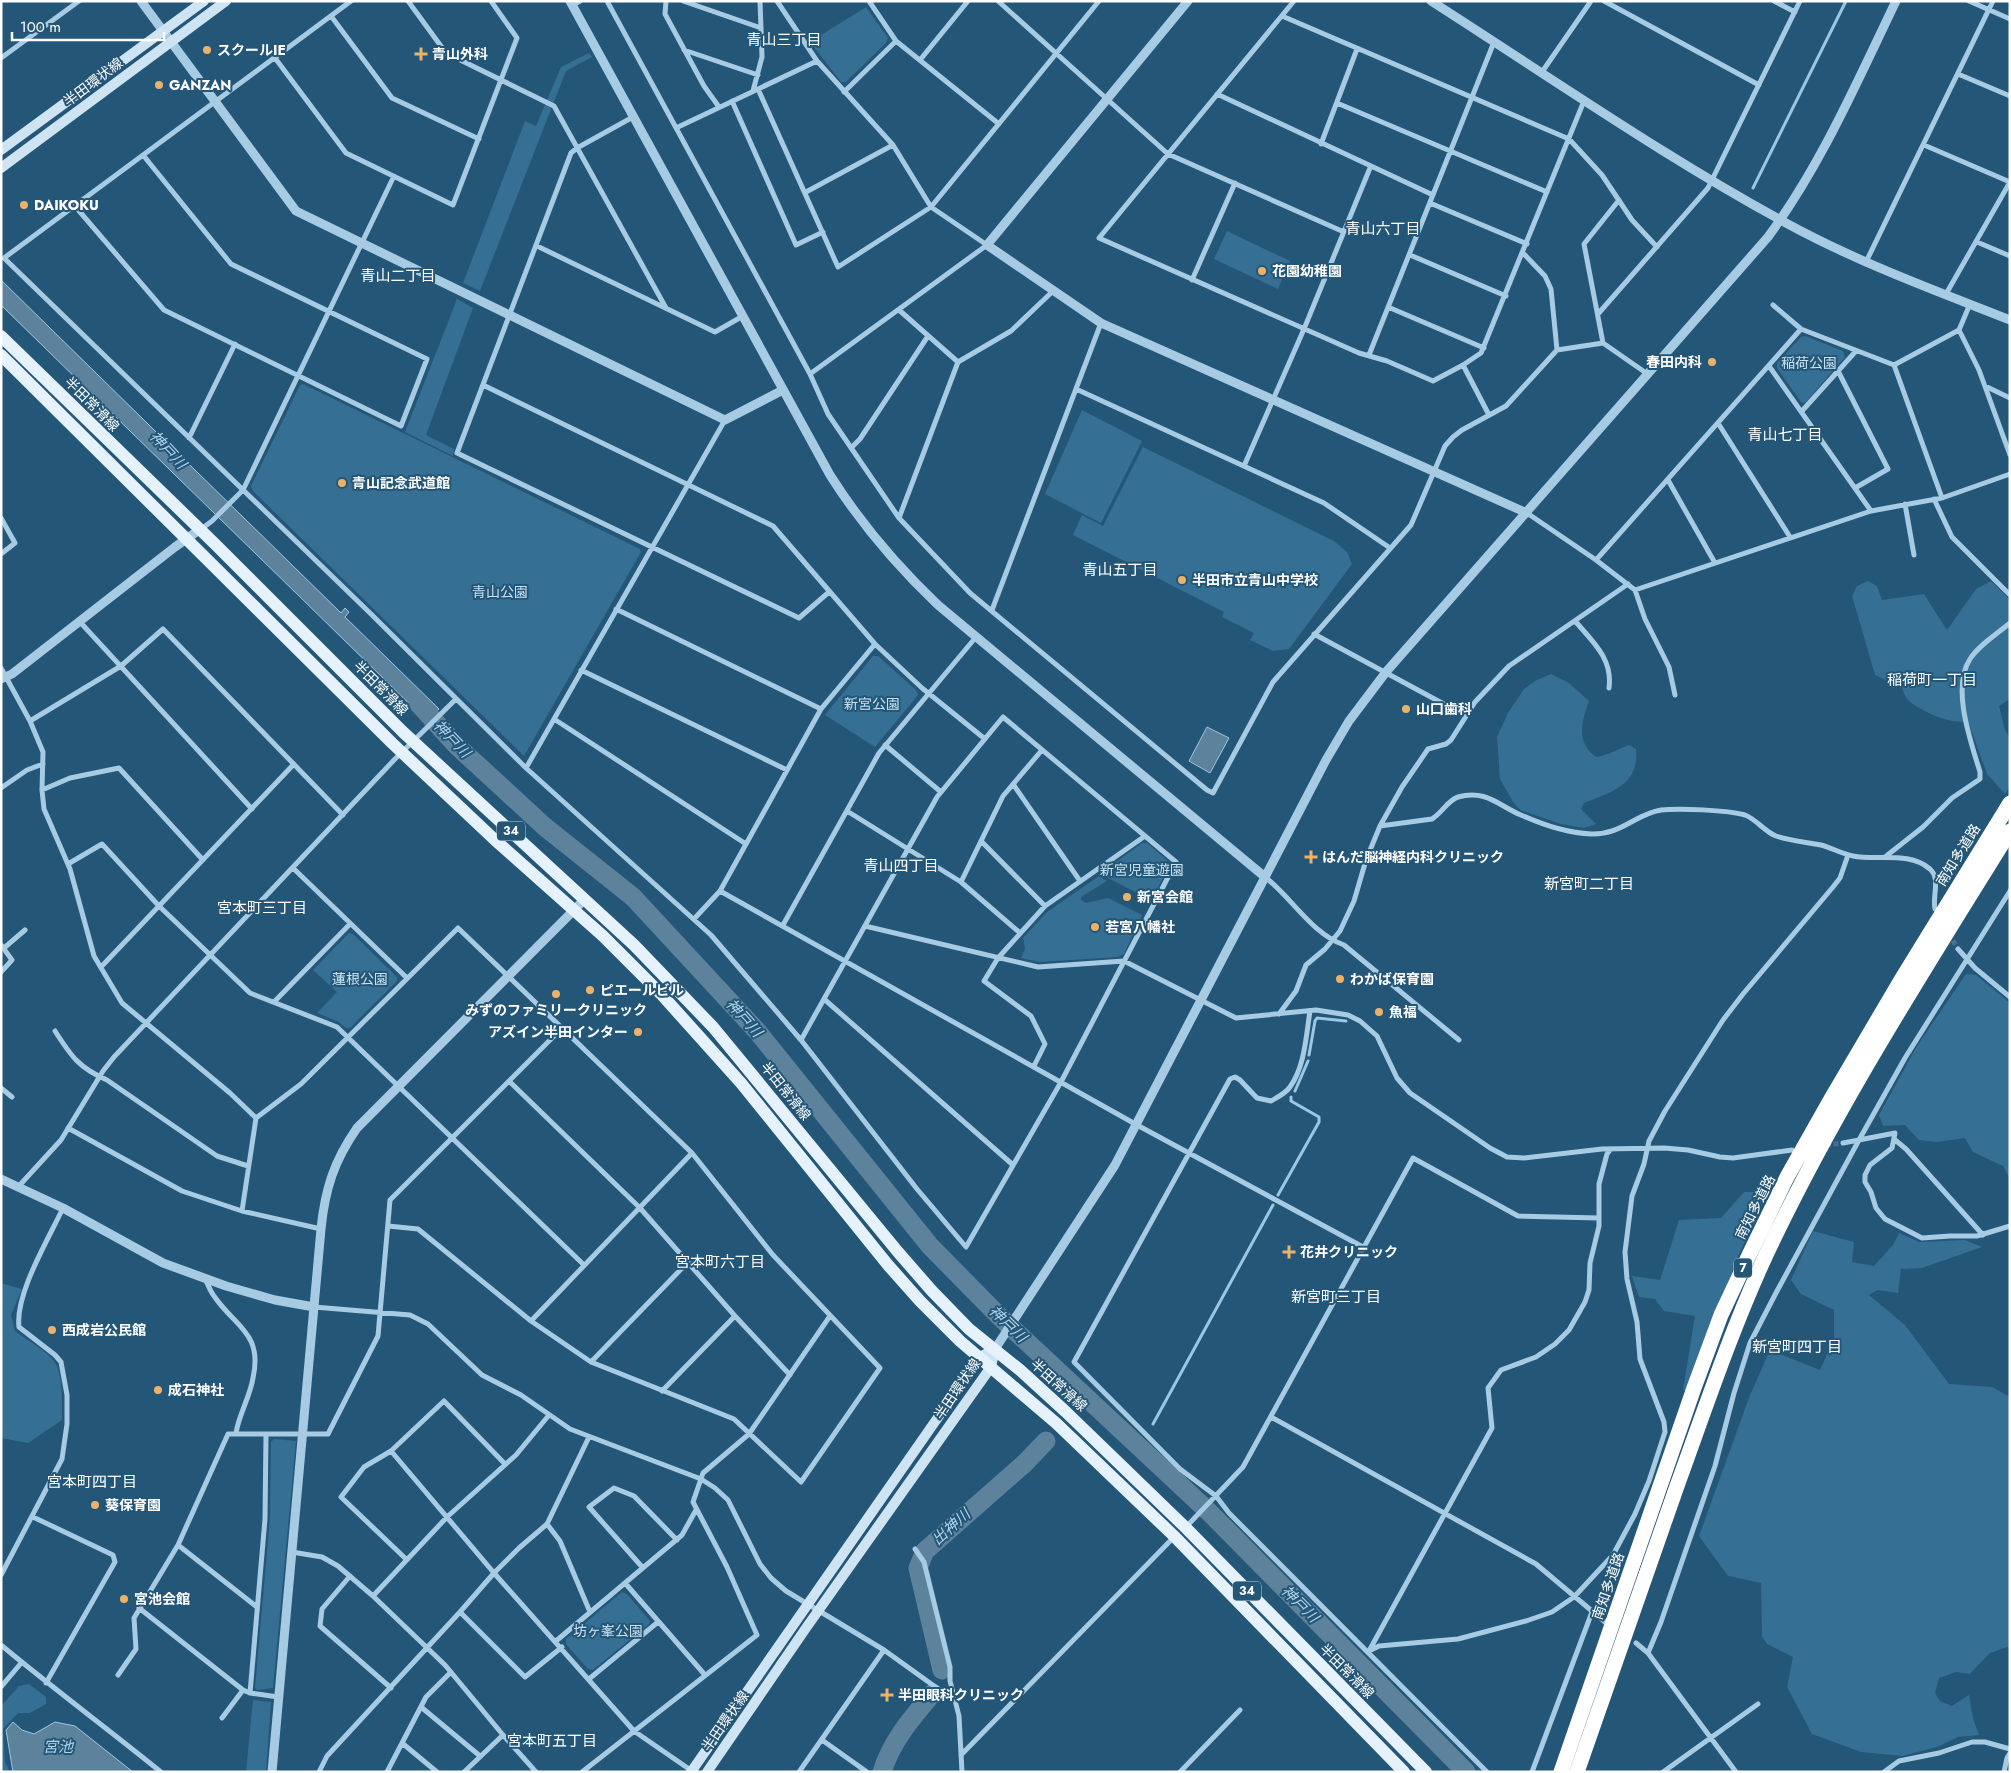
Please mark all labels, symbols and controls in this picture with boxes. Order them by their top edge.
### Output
scale bar [12,10,165,42]
text: 100 m [20,16,61,38]
district label: 青山三丁目 [746,29,822,51]
place label: スクールIE [217,40,286,60]
marker: スクールIE [201,44,213,56]
place label: 青山外科 [432,44,488,64]
marker: 青山外科 [414,47,428,61]
street label: 半田環状線 [59,53,127,111]
place label: GANZAN [169,75,231,95]
marker: GANZAN [153,79,165,91]
place label: DAIKOKU [34,195,99,215]
marker: DAIKOKU [18,199,30,211]
district label: 青山六丁目 [1345,218,1421,240]
place label: 花園幼稚園 [1272,261,1342,281]
district label: 青山二丁目 [360,265,436,287]
marker: 花園幼稚園 [1256,265,1268,277]
place label: 春田内科 [1646,352,1702,372]
park label: 稲荷公園 [1781,353,1837,373]
marker: 春田内科 [1706,356,1718,368]
street label: 半田常滑線 [60,372,124,436]
district label: 青山七丁目 [1747,424,1823,446]
water label: 神戸川 [145,426,193,475]
place label: 青山記念武道館 [352,473,450,493]
marker: 青山記念武道館 [336,477,348,489]
district label: 青山五丁目 [1082,559,1158,581]
place label: 半田市立青山中学校 [1192,570,1318,590]
marker: 半田市立青山中学校 [1176,574,1188,586]
park label: 青山公園 [472,582,528,602]
street label: 半田常滑線 [349,656,413,720]
district label: 稲荷町一丁目 [1887,669,1977,691]
park label: 新宮公園 [844,694,900,714]
place label: 山口歯科 [1416,699,1472,719]
marker: 山口歯科 [1400,703,1412,715]
water label: 神戸川 [428,715,477,764]
street label: 南知多道路 [1931,820,1985,890]
road number: 34 [497,821,525,840]
place label: はんだ脳神経内科クリニック [1322,847,1504,867]
marker: はんだ脳神経内科クリニック [1304,850,1318,864]
district label: 青山四丁目 [863,855,939,877]
park label: 新宮児童遊園 [1100,860,1184,880]
district label: 新宮町二丁目 [1544,873,1634,895]
place label: 新宮会館 [1137,887,1193,907]
marker: 新宮会館 [1121,891,1133,903]
district label: 宮本町三丁目 [217,897,307,919]
place label: 若宮八幡社 [1105,917,1175,937]
marker: 若宮八幡社 [1089,921,1101,933]
park label: 蓮根公園 [332,969,388,989]
place label: わかば保育園 [1350,969,1434,989]
marker: わかば保育園 [1334,973,1346,985]
place label: ピエールビル [600,980,684,1000]
marker: ピエールビル [584,984,596,996]
marker: みずのファミリークリニック [550,988,562,1000]
water label: 神戸川 [721,994,769,1044]
place label: みずのファミリークリニック [465,1000,647,1020]
place label: 魚福 [1389,1002,1417,1022]
marker: 魚福 [1373,1006,1385,1018]
place label: アズイン半田インター [488,1022,628,1042]
marker: アズイン半田インター [632,1026,644,1038]
street label: 半田常滑線 [756,1058,816,1124]
street label: 南知多道路 [1730,1171,1780,1243]
place label: 花井クリニック [1300,1242,1398,1262]
marker: 花井クリニック [1282,1245,1296,1259]
district label: 宮本町六丁目 [675,1251,765,1273]
road number: 7 [1734,1258,1752,1278]
district label: 新宮町三丁目 [1291,1286,1381,1308]
water label: 神戸川 [984,1300,1033,1349]
place label: 西成岩公民館 [62,1320,146,1340]
marker: 西成岩公民館 [46,1324,58,1336]
district label: 新宮町四丁目 [1752,1336,1842,1358]
street label: 半田環状線 [929,1354,985,1424]
street label: 半田常滑線 [1026,1354,1092,1416]
place label: 成石神社 [168,1380,224,1400]
marker: 成石神社 [152,1384,164,1396]
district label: 宮本町四丁目 [47,1471,137,1493]
place label: 葵保育園 [105,1495,161,1515]
marker: 葵保育園 [89,1499,101,1511]
water label: 出神川 [927,1502,977,1550]
street label: 南知多道路 [1587,1550,1629,1622]
water label: 神戸川 [1276,1580,1325,1629]
road number: 34 [1233,1582,1261,1600]
place label: 宮池会館 [134,1589,190,1609]
marker: 宮池会館 [118,1593,130,1605]
park label: 坊ヶ峯公園 [573,1621,643,1641]
street label: 半田常滑線 [1315,1639,1379,1703]
place label: 半田眼科クリニック [898,1685,1024,1705]
street label: 半田環状線 [697,1687,753,1755]
marker: 半田眼科クリニック [880,1688,894,1702]
district label: 宮本町五丁目 [507,1730,597,1752]
water label: 宮池 [43,1736,75,1758]

